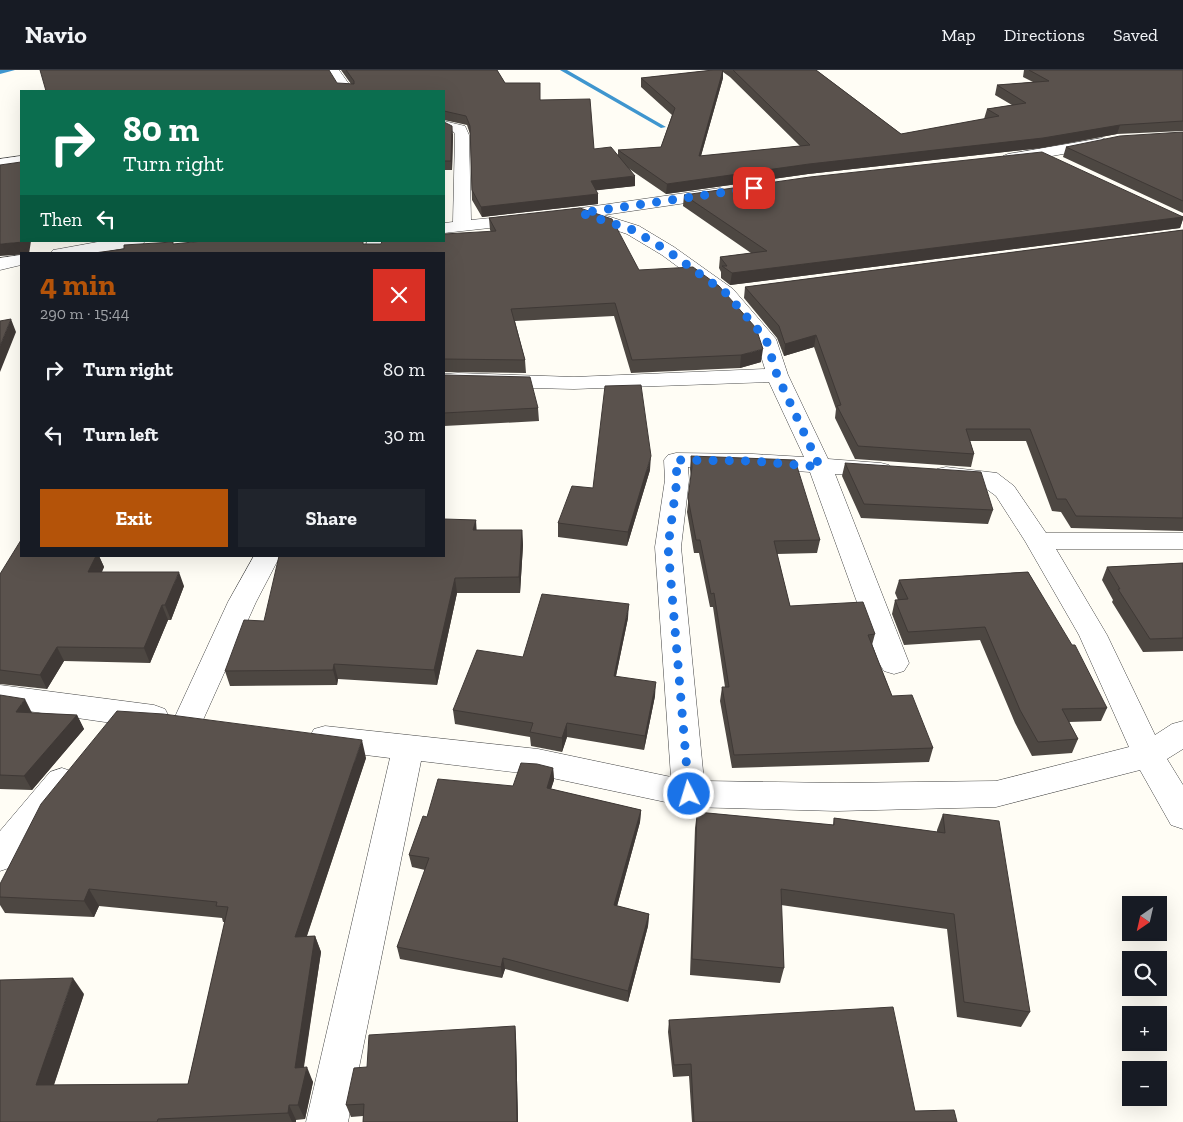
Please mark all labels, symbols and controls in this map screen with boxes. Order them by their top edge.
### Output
text: Navio [25,20,87,49]
text: Map [941,24,976,46]
text: Directions [1004,24,1085,46]
text: Saved [1113,24,1158,46]
text: 80 m [123,108,199,150]
icon: right [40,110,105,175]
text: Turn right [123,150,224,177]
pin [733,167,775,209]
icon: arrive [740,174,768,202]
icon: left [92,205,120,233]
text: Then [40,208,82,231]
text: 4 min [40,267,116,303]
button: close [373,269,425,321]
text: 290 m · 15:44 [40,304,129,323]
icon: right [40,356,68,384]
text: Turn right [83,358,173,381]
text: 80 m [383,358,425,381]
icon: left [40,421,68,449]
text: Turn left [83,423,158,446]
text: 30 m [384,423,425,446]
button: Exit [40,489,228,547]
button: Share [238,489,425,547]
position arrow [662,767,714,819]
north arrow [1122,896,1168,941]
map controls [1122,896,1167,1106]
button: search [1122,951,1167,996]
button: + [1122,1006,1167,1051]
button: − [1122,1061,1167,1106]

